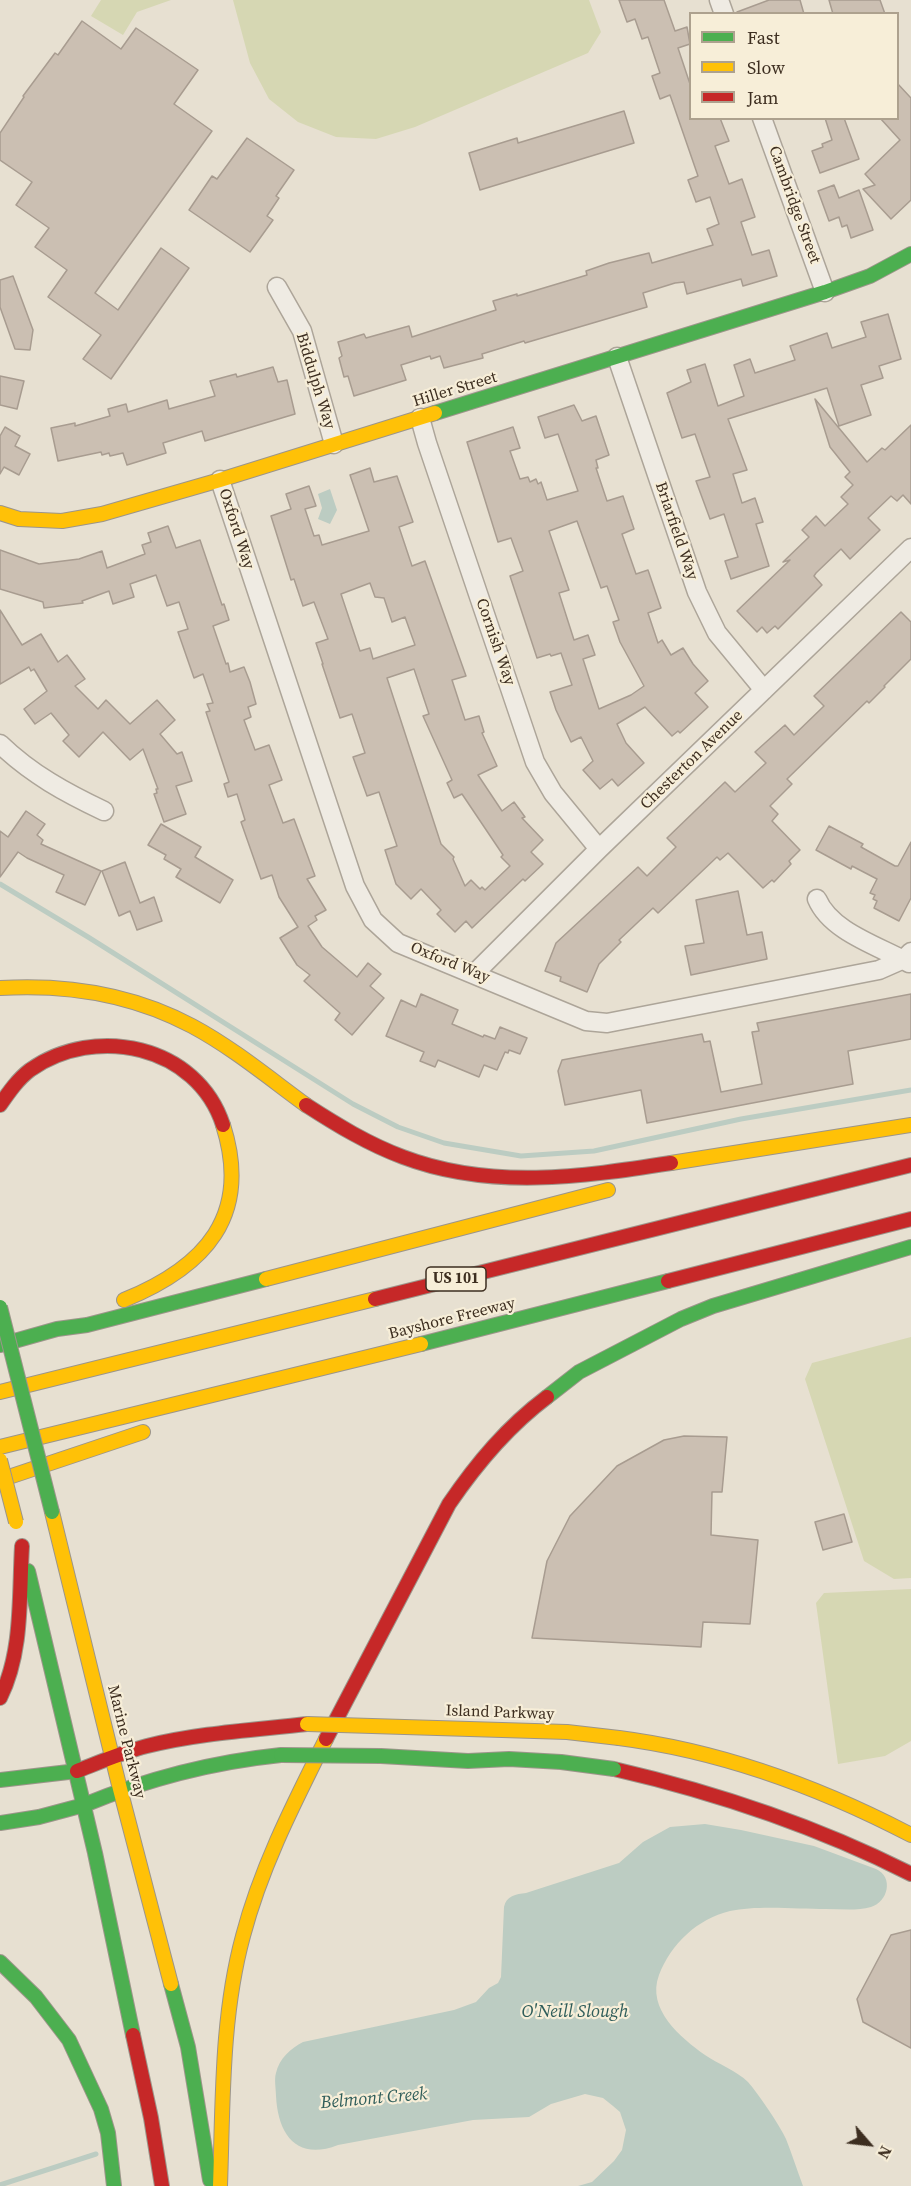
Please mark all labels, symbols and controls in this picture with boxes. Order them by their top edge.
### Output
legend [689,12,899,120]
text: Fast [747,25,780,50]
text: Slow [747,55,785,80]
text: Jam [747,85,779,110]
street label: Cambridge Street [764,144,824,266]
street label: Biddulph Way [291,331,339,431]
street label: Hiller Street [411,368,499,412]
street label: Briarfield Way [650,480,702,582]
street label: Oxford Way [214,486,258,572]
street label: Cornish Way [471,596,519,688]
street label: Chesterton Avenue [637,706,747,814]
street label: Oxford Way [408,938,492,988]
road number: US 101 [426,1267,486,1291]
street label: Bayshore Freeway [387,1294,517,1344]
street label: Marine Parkway [103,1683,149,1801]
street label: Island Parkway [445,1702,555,1724]
water label: O'Neill Slough [522,2001,628,2023]
water label: Belmont Creek [320,2084,428,2114]
north arrow [839,2114,899,2174]
text: N [872,2142,897,2163]

